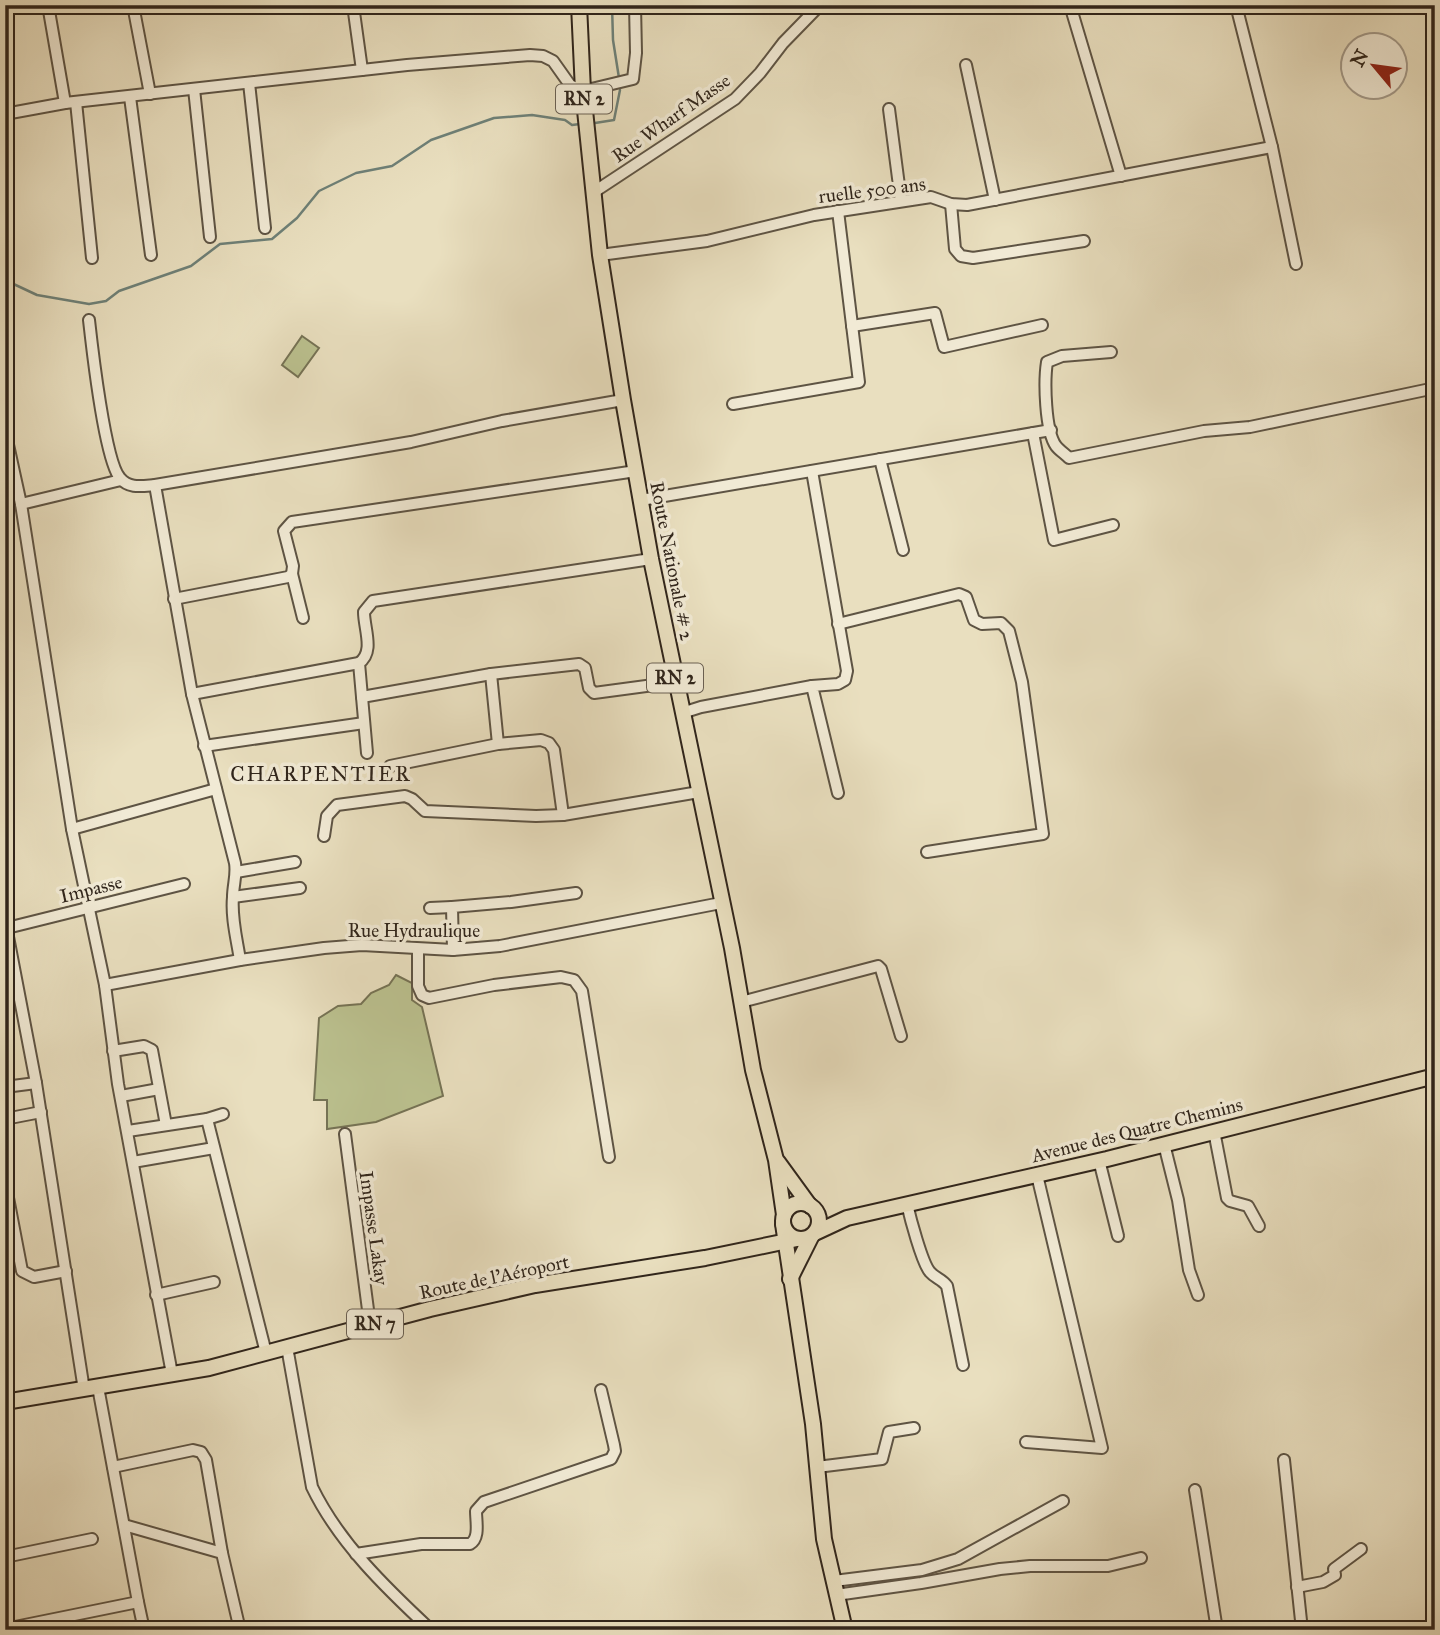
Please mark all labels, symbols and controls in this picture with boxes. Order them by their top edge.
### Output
north arrow [1338,32,1408,102]
text: N [1346,45,1374,71]
street label: Rue Wharf Masse [607,69,735,167]
road number: RN 2 [556,84,612,114]
street label: ruelle 500 ans [817,172,927,208]
street label: Route Nationale # 2 [645,480,699,643]
road number: RN 2 [647,664,703,692]
district label: CHARPENTIER [230,761,412,787]
street label: Impasse [57,870,125,908]
street label: Rue Hydraulique [348,919,480,943]
street label: Avenue des Quatre Chemins [1028,1093,1245,1168]
street label: Impasse Lakay [355,1169,394,1288]
street label: Route de l’Aéroport [417,1250,571,1304]
road number: RN 7 [347,1310,403,1338]

